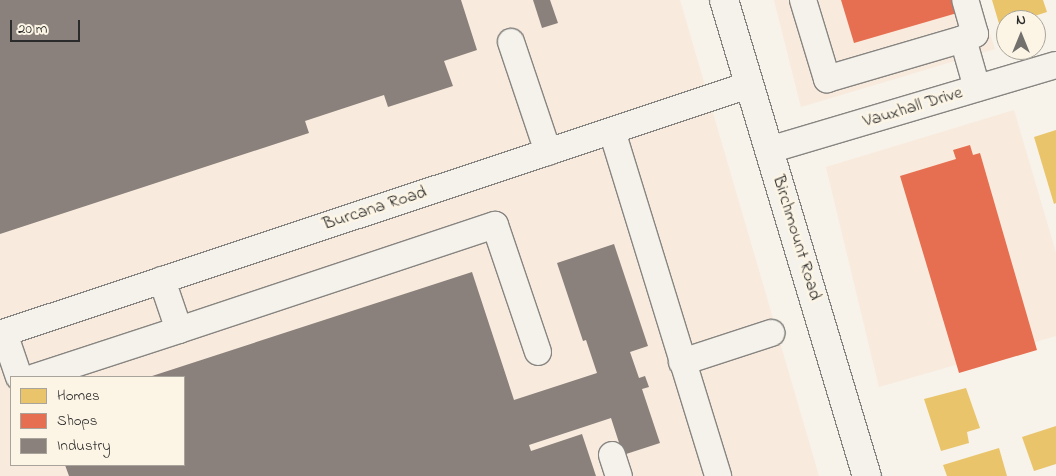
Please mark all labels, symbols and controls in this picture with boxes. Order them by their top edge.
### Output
scale bar [12,10,82,42]
north arrow [996,10,1046,60]
text: N [1016,10,1026,31]
text: 20 m [18,18,47,40]
street label: Vauxhall Drive [861,83,965,133]
street label: Birchmount Road [767,173,825,303]
street label: Burcana Road [320,182,430,236]
legend [10,376,185,466]
text: Homes [57,385,100,407]
text: Shops [57,410,97,432]
text: Industry [57,435,111,457]

